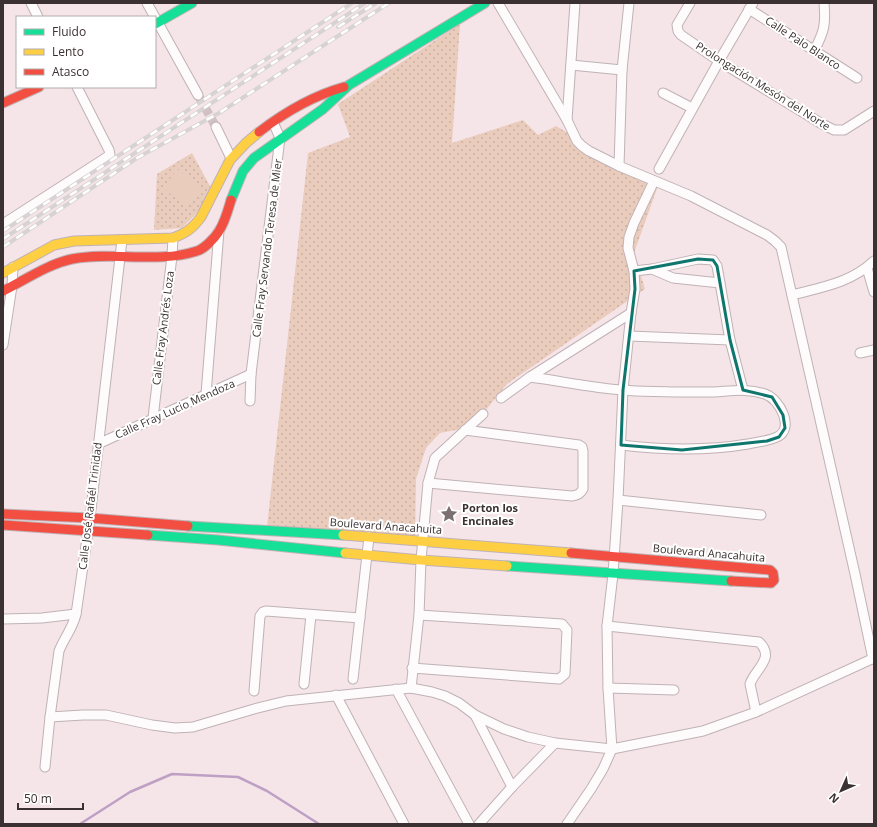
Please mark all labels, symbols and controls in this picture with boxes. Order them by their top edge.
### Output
street label: Calle Palo Blanco [763,13,844,73]
legend [16,16,156,88]
text: Fluido [52,23,86,40]
street label: Prolongación Mesón del Norte [693,38,833,133]
text: Lento [52,43,84,60]
text: Atasco [52,63,89,80]
street label: Calle Fray Servando Teresa de Mier [248,157,285,338]
street label: Calle Fray Andrés Loza [148,270,177,386]
street label: Calle Fray Lucio Mendoza [112,375,237,442]
street label: Calle José Rafaél Trinidad [74,441,105,571]
place label: Porton los Encinales [462,500,519,528]
place icon: Porton los Encinales [439,504,459,524]
street label: Boulevard Anacahuita [329,514,443,537]
street label: Boulevard Anacahuita [652,540,766,565]
north arrow [821,771,861,811]
scale bar [18,785,83,811]
text: 50 m [24,790,52,807]
text: N [825,790,842,807]

